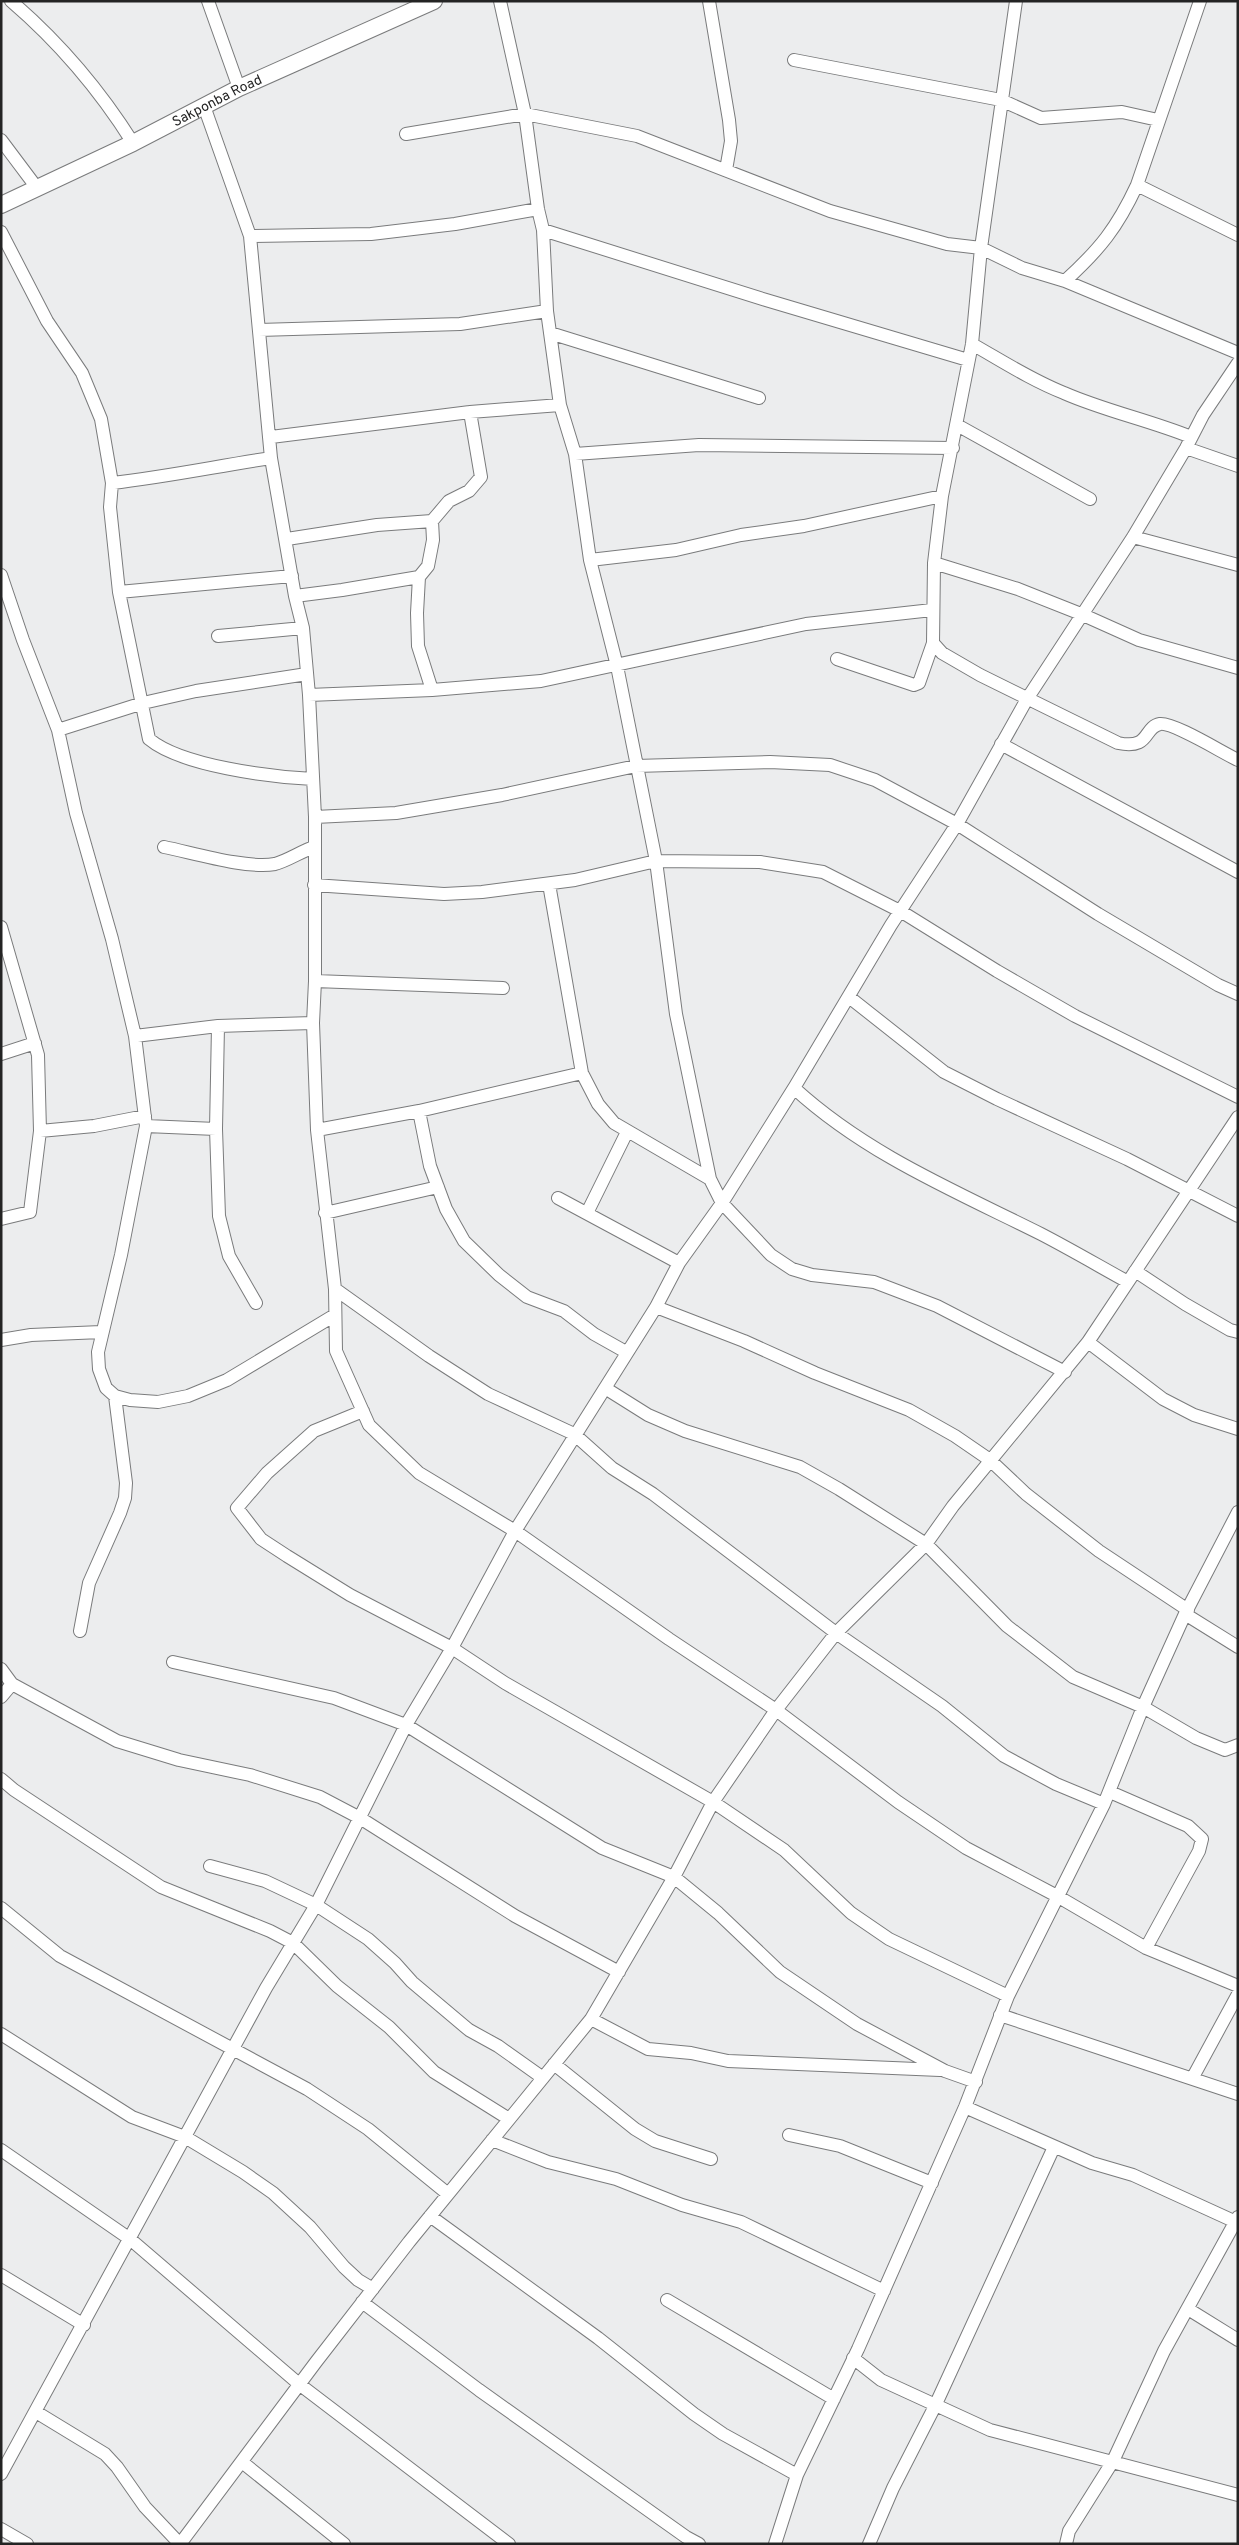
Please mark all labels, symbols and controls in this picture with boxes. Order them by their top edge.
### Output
street label: Sakponba Road [170,72,265,131]

